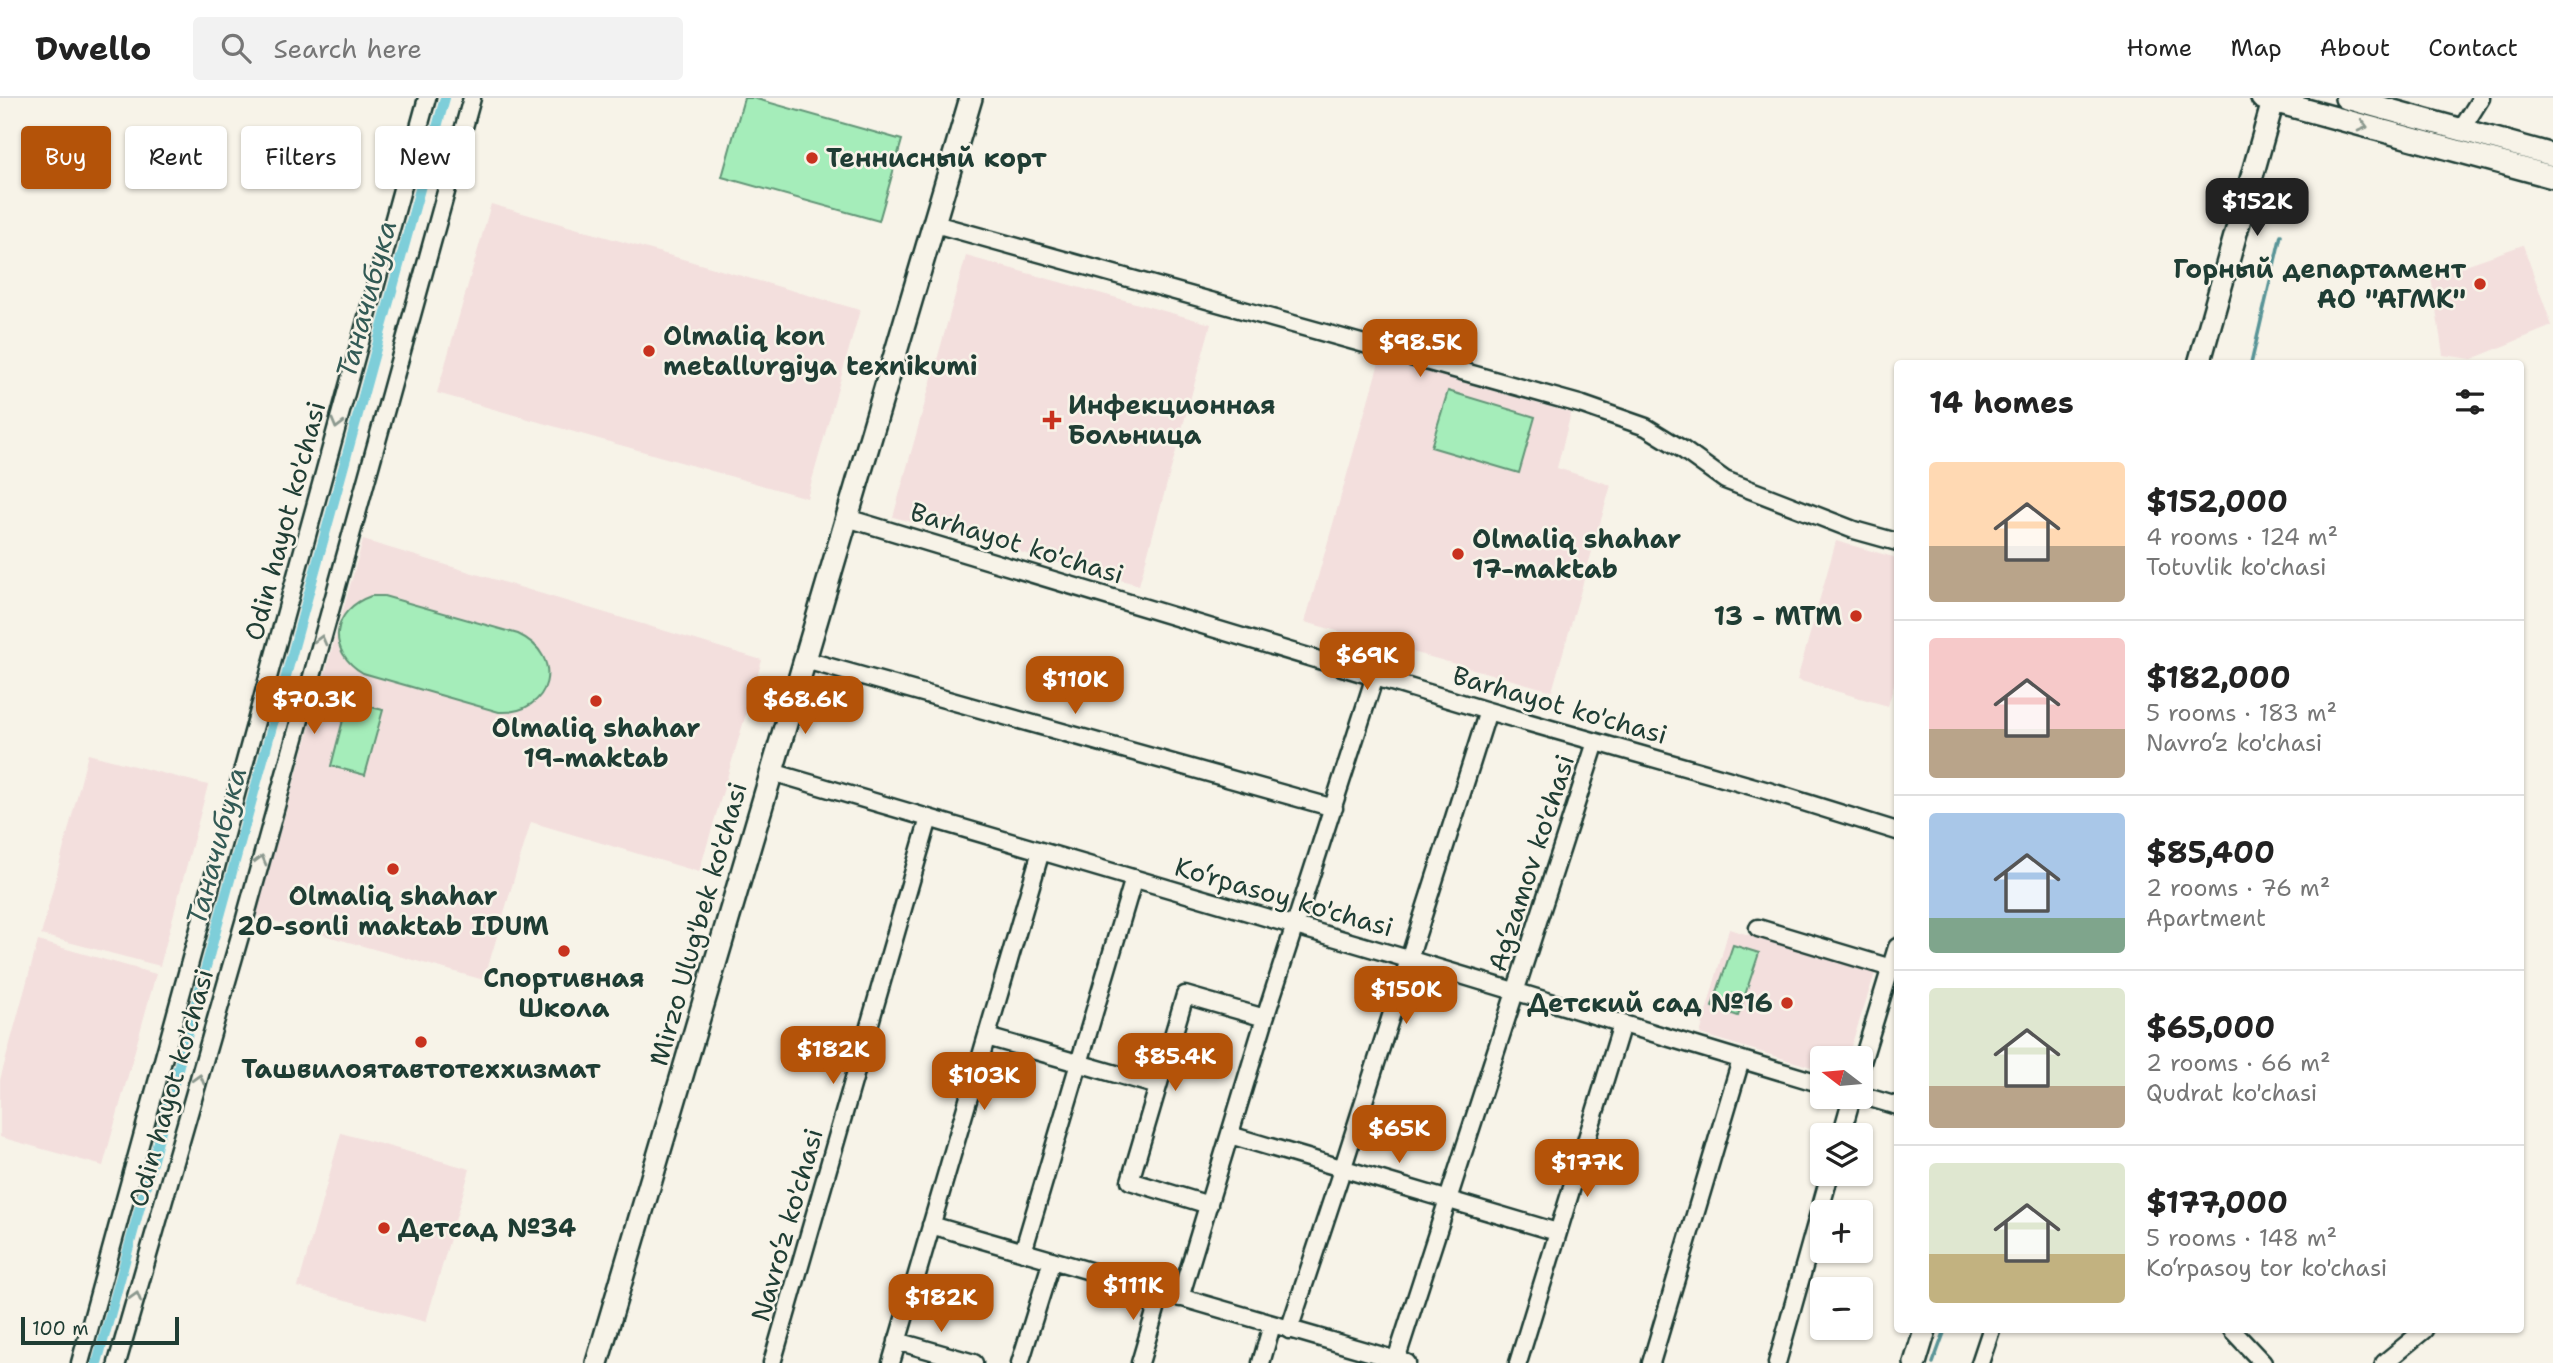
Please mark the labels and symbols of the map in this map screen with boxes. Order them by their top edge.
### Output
one-way arrow [2357,117,2369,132]
place label: Теннисный корт [826,140,1047,175]
marker: Теннисный корт [804,150,820,166]
pin: $152K [2208,178,2306,238]
water label: Таначибука [327,216,405,382]
place label: Горный департамент АО "АГМК" [2173,251,2466,316]
marker: Горный департамент АО "АГМК" [2472,276,2488,292]
place label: Olmaliq kon metallurgiya texnikumi [663,318,978,383]
pin: $98.5K [1363,320,1477,379]
marker: Olmaliq kon metallurgiya texnikumi [641,343,657,359]
place label: Инфекционная Больница [1068,387,1276,452]
street label: Odin hayot ko'chasi [236,397,333,644]
marker: Инфекционная Больница [1042,410,1062,430]
one-way arrow [331,417,345,429]
street label: Barhayot ko'chasi [906,493,1128,592]
place label: Olmaliq shahar 17-maktab [1472,521,1681,586]
marker: Olmaliq shahar 17-maktab [1450,546,1466,562]
place label: 13 - MTM [1714,598,1842,633]
marker: 13 - MTM [1848,608,1864,624]
pin: $69K [1326,632,1408,692]
one-way arrow [313,635,327,647]
pin: $110K [1026,656,1124,716]
street label: Barhayot ko'chasi [1449,657,1671,752]
pin: $70.3K [257,676,371,736]
pin: $68.6K [748,676,862,736]
marker: Olmaliq shahar 19-maktab [588,693,604,709]
place label: Olmaliq shahar 19-maktab [491,710,701,775]
street label: Ag‘zamov ko'chasi [1479,750,1582,976]
water label: Таначибука [177,763,255,929]
street label: Mirzo Ulug'bek ko'chasi [640,778,755,1070]
street label: Ko‘rpasoy ko'chasi [1171,849,1397,944]
one-way arrow [253,854,267,866]
marker: Olmaliq shahar 20-sonli maktab IDUM [385,861,401,877]
place label: Olmaliq shahar 20-sonli maktab IDUM [237,878,549,943]
marker: Спортивная Школа [556,943,572,959]
place label: Спортивная Школа [483,960,645,1025]
street label: Odin hayot ko'chasi [120,965,221,1211]
pin: $150K [1357,967,1455,1026]
place label: Детский сад №16 [1527,985,1773,1020]
marker: Детский сад №16 [1779,995,1795,1011]
pin: $182K [784,1026,882,1086]
marker: Ташвилоятавтотеххизмат [413,1034,429,1050]
pin: $85.4K [1118,1034,1232,1093]
north arrow [1810,1046,1872,1110]
place label: Ташвилоятавтотеххизмат [241,1051,601,1086]
pin: $103K [935,1052,1033,1112]
one-way arrow [190,1073,205,1085]
pin: $65K [1358,1105,1440,1165]
street label: Navro‘z ko'chasi [742,1124,831,1325]
pin: $177K [1538,1140,1636,1199]
place label: Детсад №34 [398,1210,576,1245]
marker: Детсад №34 [376,1220,392,1236]
pin: $111K [1084,1262,1182,1322]
pin: $182K [892,1274,990,1334]
one-way arrow [128,1292,143,1304]
scale bar [21,1314,178,1346]

